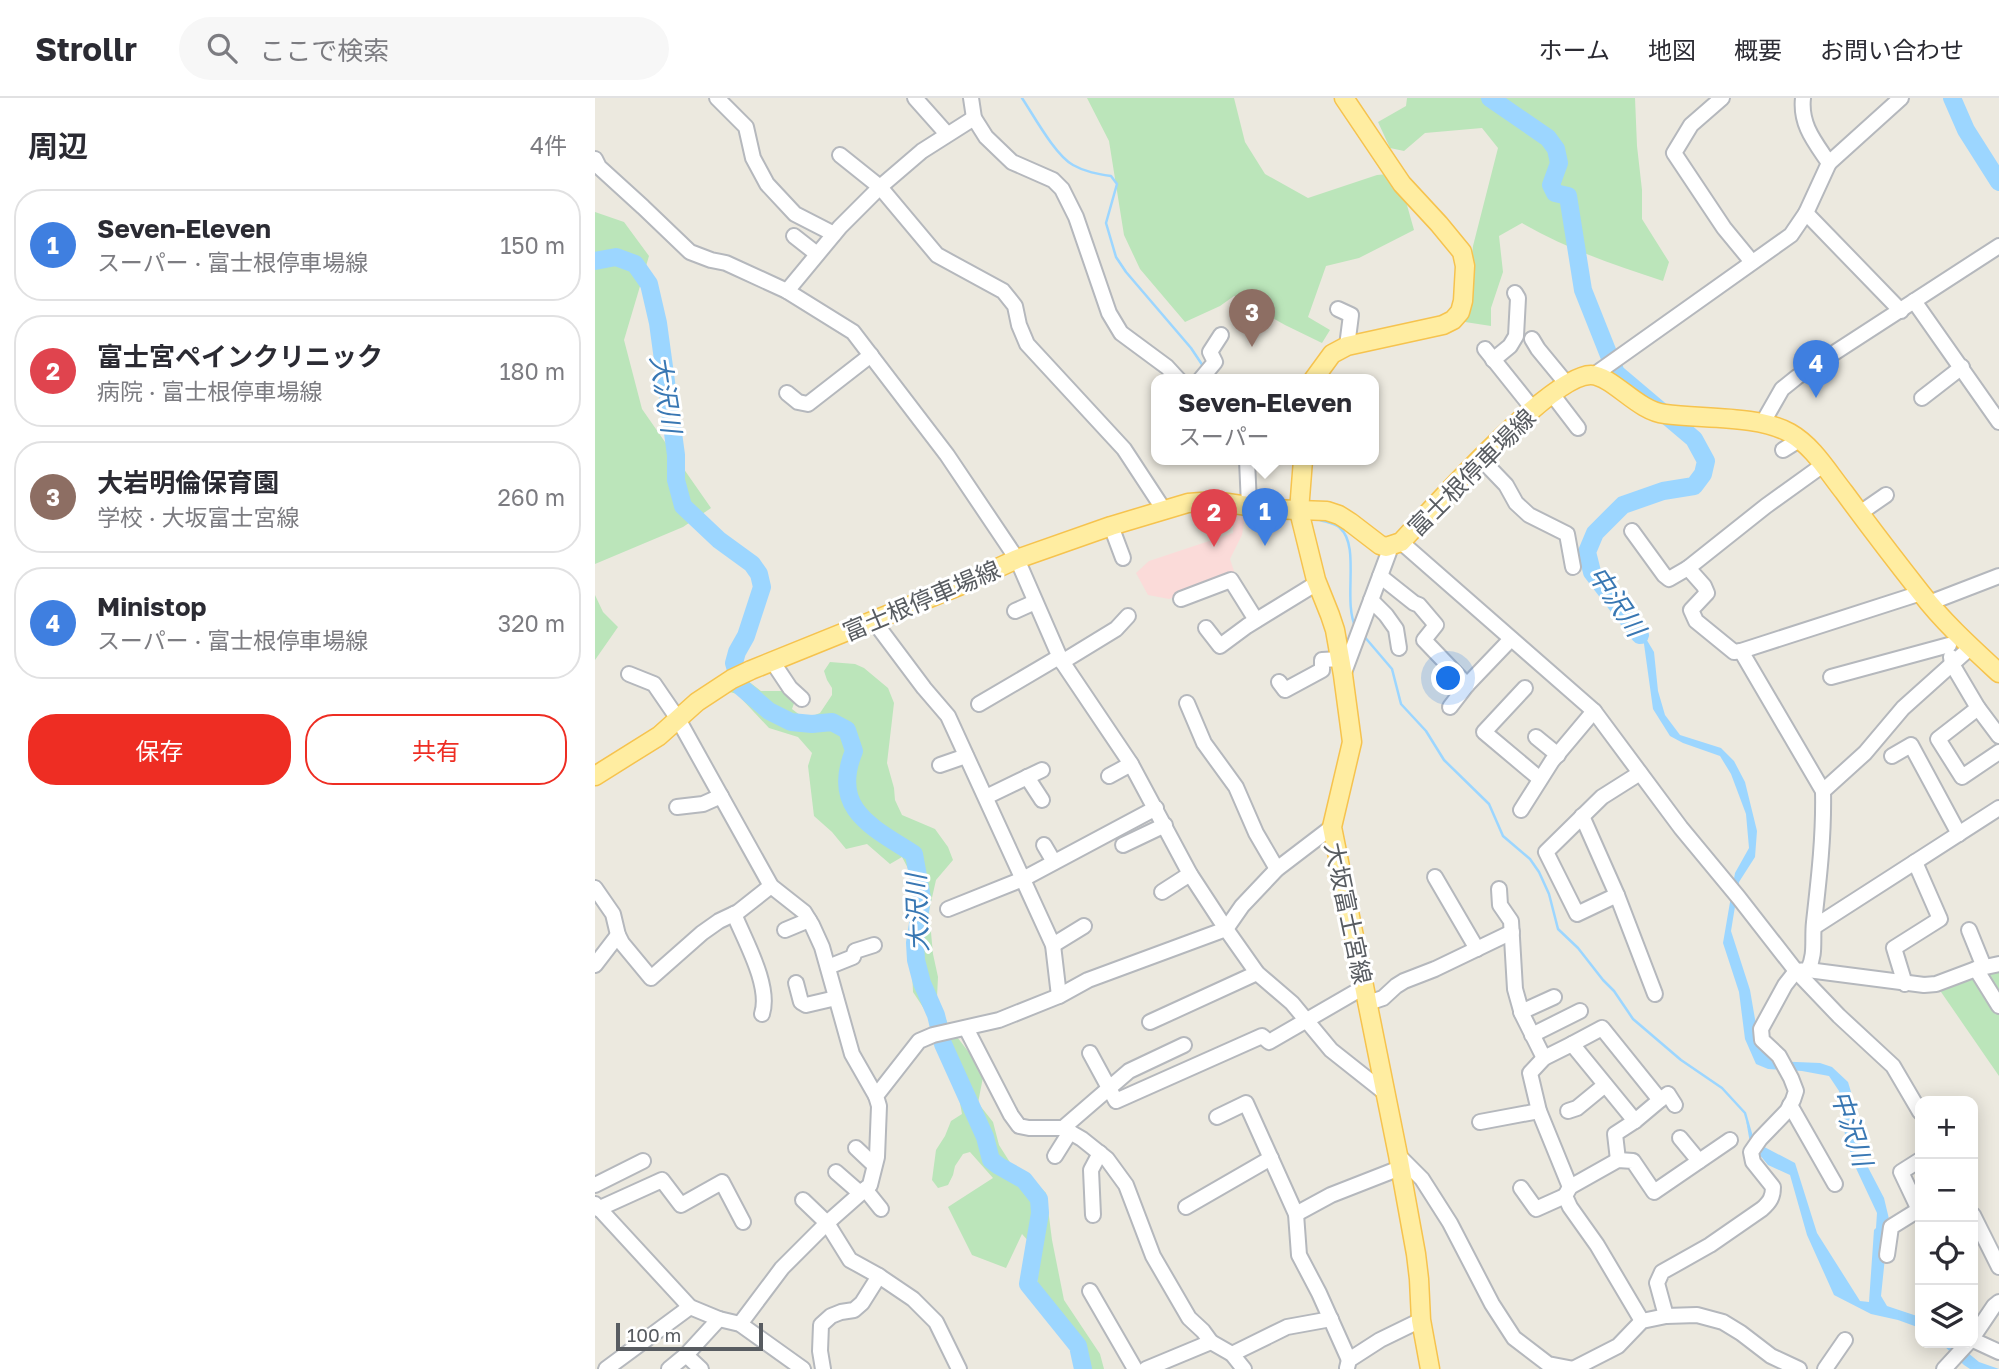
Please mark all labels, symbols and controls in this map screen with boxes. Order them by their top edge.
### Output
search box [179,17,669,80]
text: Strollr [35,29,137,68]
icon: search [203,29,241,67]
text: ここで検索 [259,35,389,66]
text: ホーム [1539,35,1610,64]
text: 地図 [1648,35,1696,64]
text: 概要 [1734,35,1782,64]
text: お問い合わせ [1820,35,1964,64]
text: 周辺 [28,128,88,164]
text: 4件 [530,131,567,159]
text: Seven-Eleven [97,213,271,244]
text: 1 [47,231,59,259]
text: 150 m [500,231,565,259]
text: スーパー · 富士根停車場線 [97,248,368,276]
pin: 3 [1229,289,1275,347]
pin: 4 [1793,340,1839,398]
text: 富士宮ペインクリニック [97,341,383,372]
water label: 大沢川 [645,353,688,438]
text: 2 [46,357,60,385]
text: 180 m [499,357,565,385]
popup [1151,374,1379,465]
text: 病院 · 富士根停車場線 [97,377,322,405]
text: Seven-Eleven [1178,387,1352,418]
street label: 富士根停車場線 [1401,402,1541,542]
text: スーパー [1178,422,1270,450]
text: 大岩明倫保育園 [97,467,279,498]
text: 3 [46,483,60,511]
text: 260 m [497,483,565,511]
pin: 1 [1242,488,1288,546]
pin: 2 [1191,489,1237,547]
text: 学校 · 大坂富士宮線 [97,503,299,531]
street label: 富士根停車場線 [838,554,1004,646]
water label: 中沢川 [1582,560,1653,644]
text: Ministop [97,591,207,622]
text: 4 [46,609,60,637]
text: 320 m [498,609,565,637]
text: スーパー · 富士根停車場線 [97,626,368,654]
your location [1431,661,1465,695]
button: 保存 [28,714,291,785]
button: 共有 [305,714,567,785]
street label: 大坂富士宮線 [1320,840,1378,986]
water label: 大沢川 [900,870,934,953]
water label: 中沢川 [1825,1086,1880,1173]
map controls [1915,1096,1978,1348]
button: + [1915,1096,1978,1159]
button: − [1915,1159,1978,1222]
button: locate [1915,1222,1978,1285]
button: layers [1915,1285,1978,1348]
scale bar [616,1320,763,1352]
text: 100 m [627,1323,681,1346]

